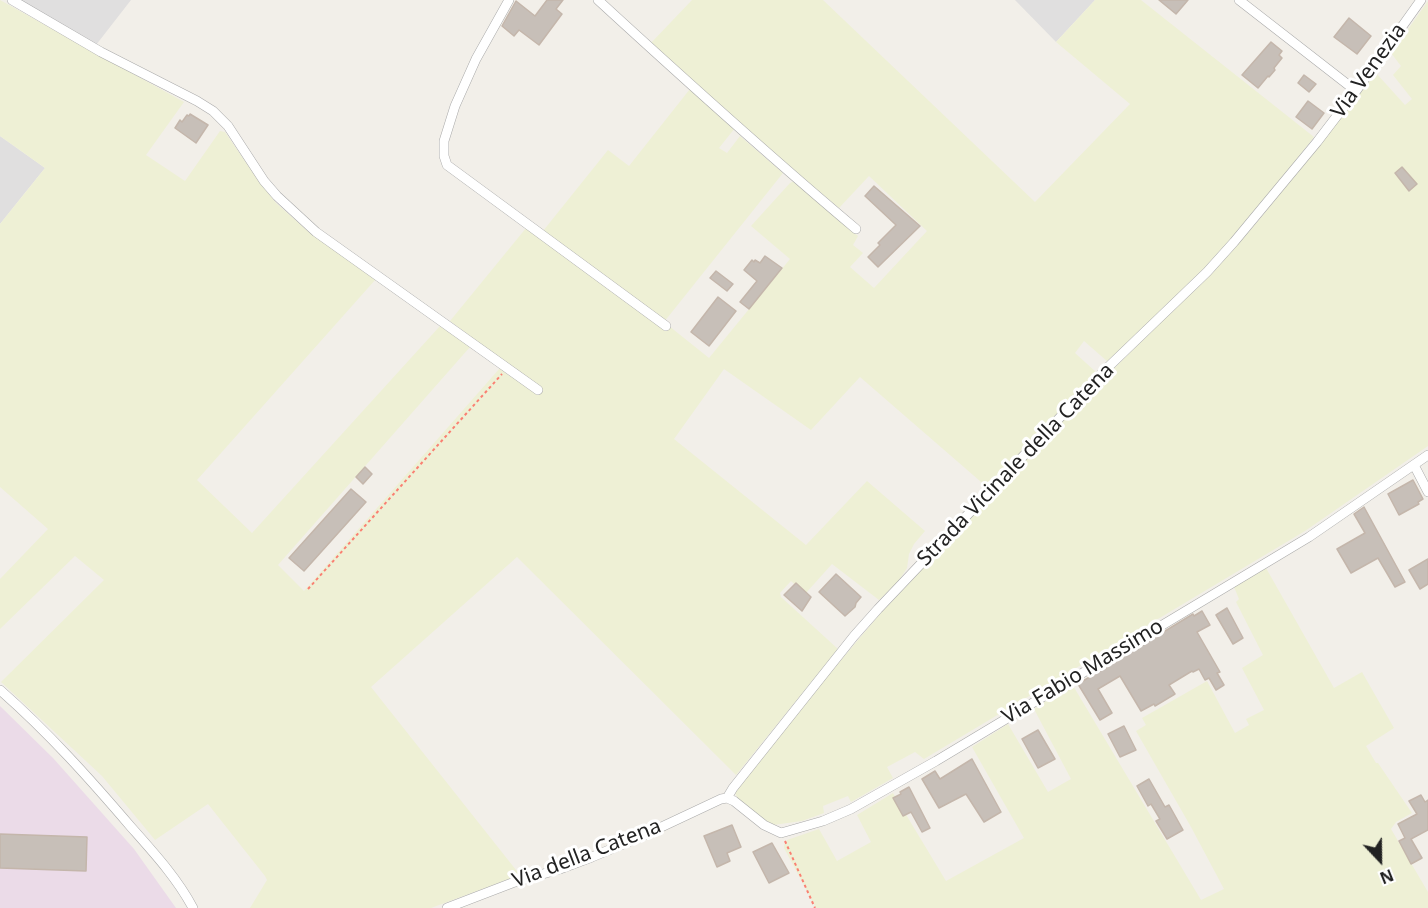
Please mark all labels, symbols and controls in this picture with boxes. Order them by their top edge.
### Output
street label: Via Venezia [1326,19,1412,123]
street label: Strada Vicinale della Catena [912,358,1120,572]
street label: Via Fabio Massimo [998,614,1168,730]
street label: Via della Catena [509,814,665,894]
north arrow [1350,830,1410,890]
text: N [1377,864,1397,889]

